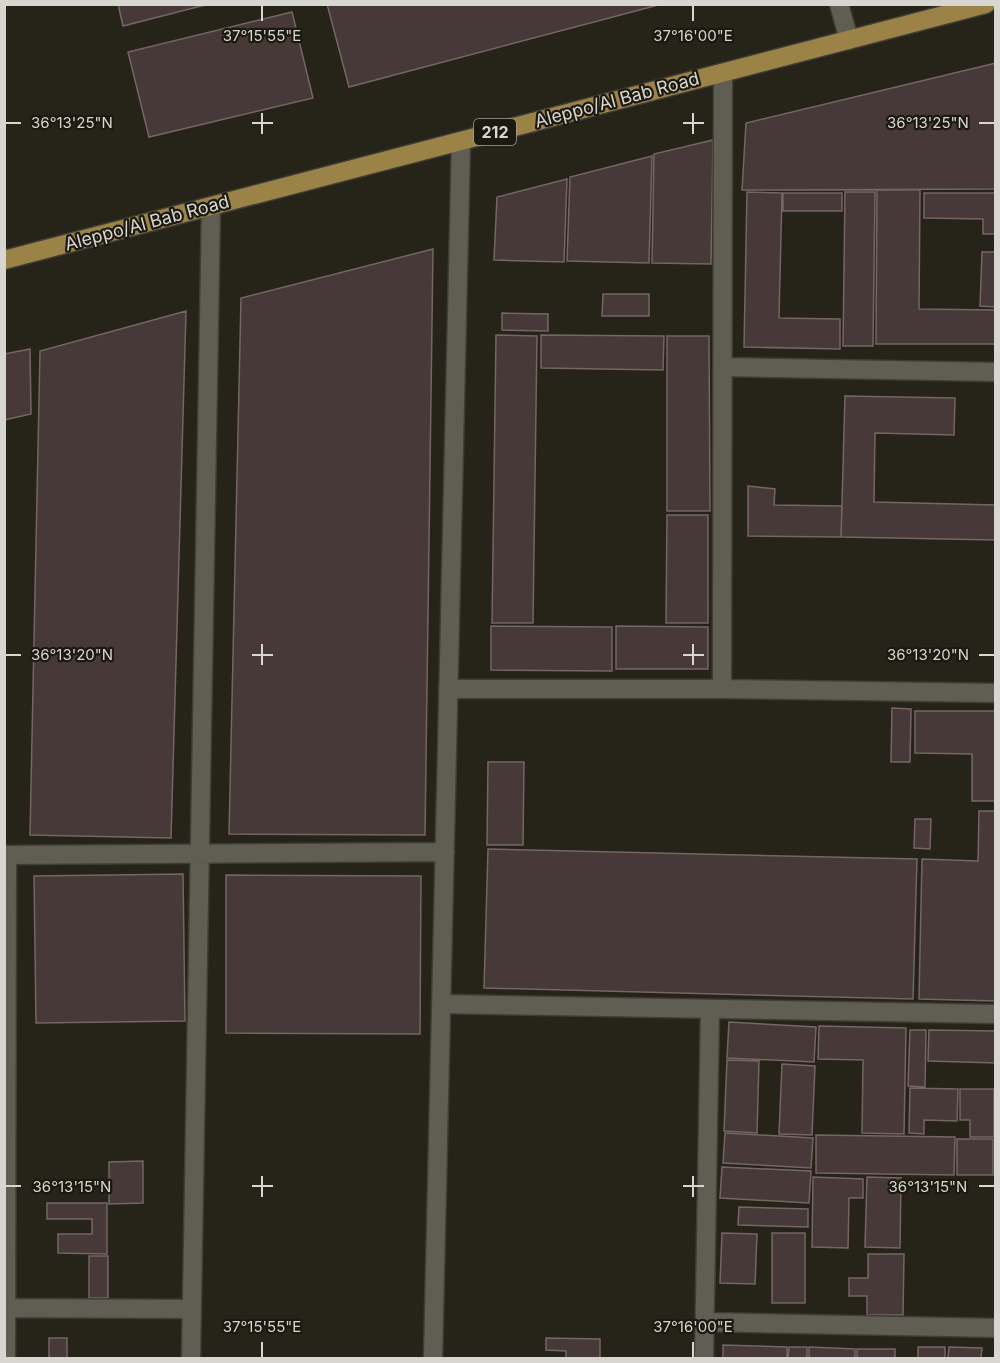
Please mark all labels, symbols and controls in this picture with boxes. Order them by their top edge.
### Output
text: 37°15'55"E [223,26,301,45]
text: 37°16'00"E [653,26,733,45]
street label: Aleppo/Al Bab Road [532,67,701,132]
text: 36°13'25"N [31,113,113,132]
text: 36°13'25"N [887,113,969,132]
road number: 212 [474,119,516,145]
street label: Aleppo/Al Bab Road [62,190,231,255]
text: 36°13'20"N [31,645,113,664]
text: 36°13'20"N [887,645,969,664]
text: 36°13'15"N [33,1177,111,1196]
text: 36°13'15"N [889,1177,967,1196]
text: 37°15'55"E [223,1317,301,1336]
text: 37°16'00"E [653,1317,733,1336]

